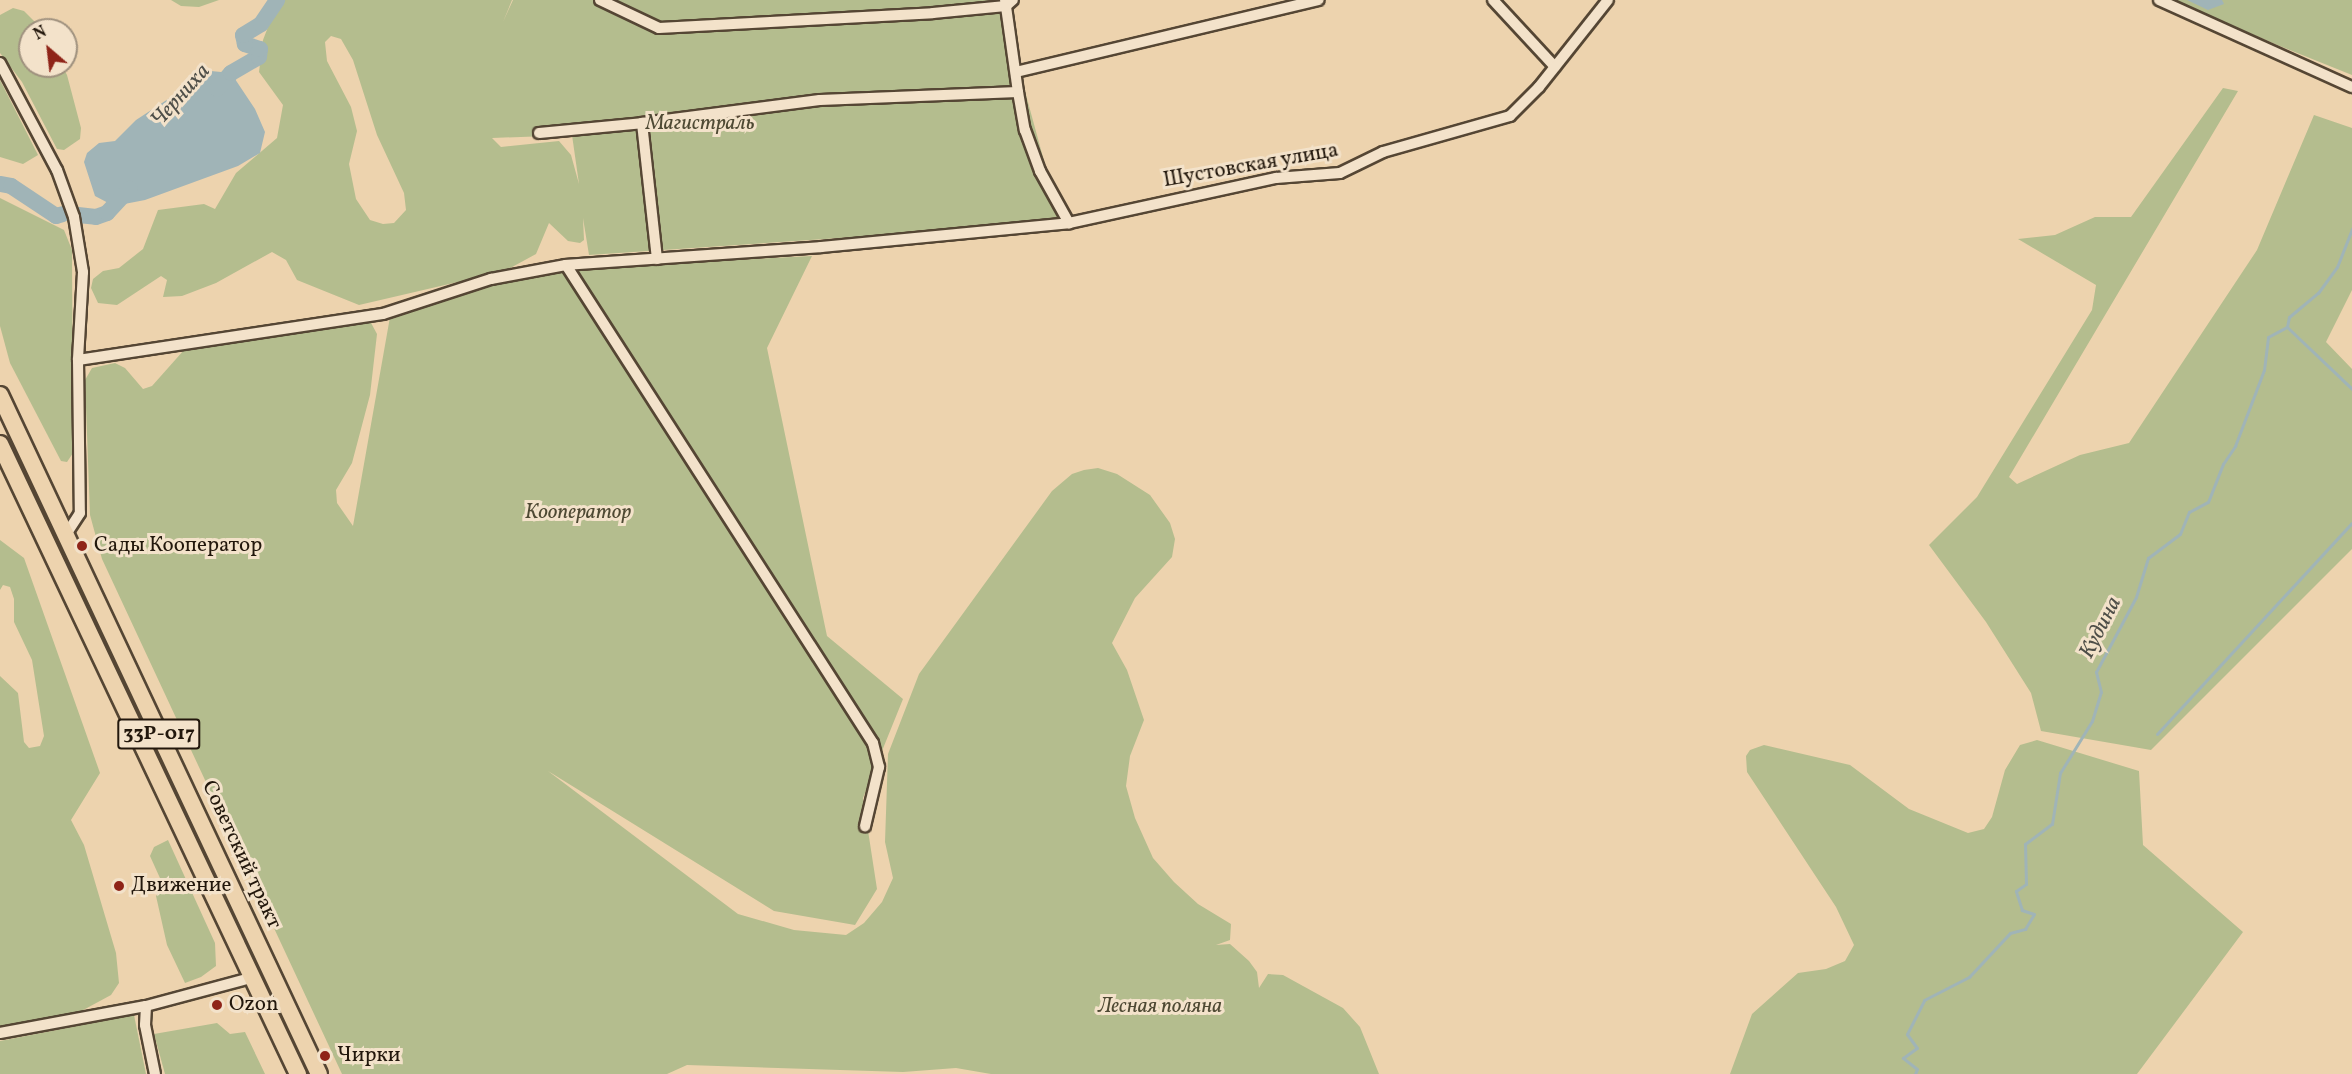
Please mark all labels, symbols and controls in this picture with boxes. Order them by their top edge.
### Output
north arrow [18,18,78,78]
text: N [30,21,51,46]
water label: Черниха [146,59,216,133]
park label: Магистраль [646,111,754,137]
street label: Шустовская улица [1161,138,1341,194]
park label: Кооператор [525,500,631,526]
place label: Сады Кооператор [94,533,262,559]
marker: Сады Кооператор [75,539,89,553]
water label: Кудина [2074,593,2128,663]
road number: 33Р-017 [117,717,201,751]
street label: Советский тракт [196,777,286,933]
place label: Движение [131,873,232,899]
marker: Движение [112,879,126,893]
place label: Ozon [229,992,279,1018]
park label: Лесная поляна [1098,994,1222,1020]
marker: Ozon [210,998,224,1012]
place label: Чирки [337,1043,400,1069]
marker: Чирки [318,1049,332,1063]

